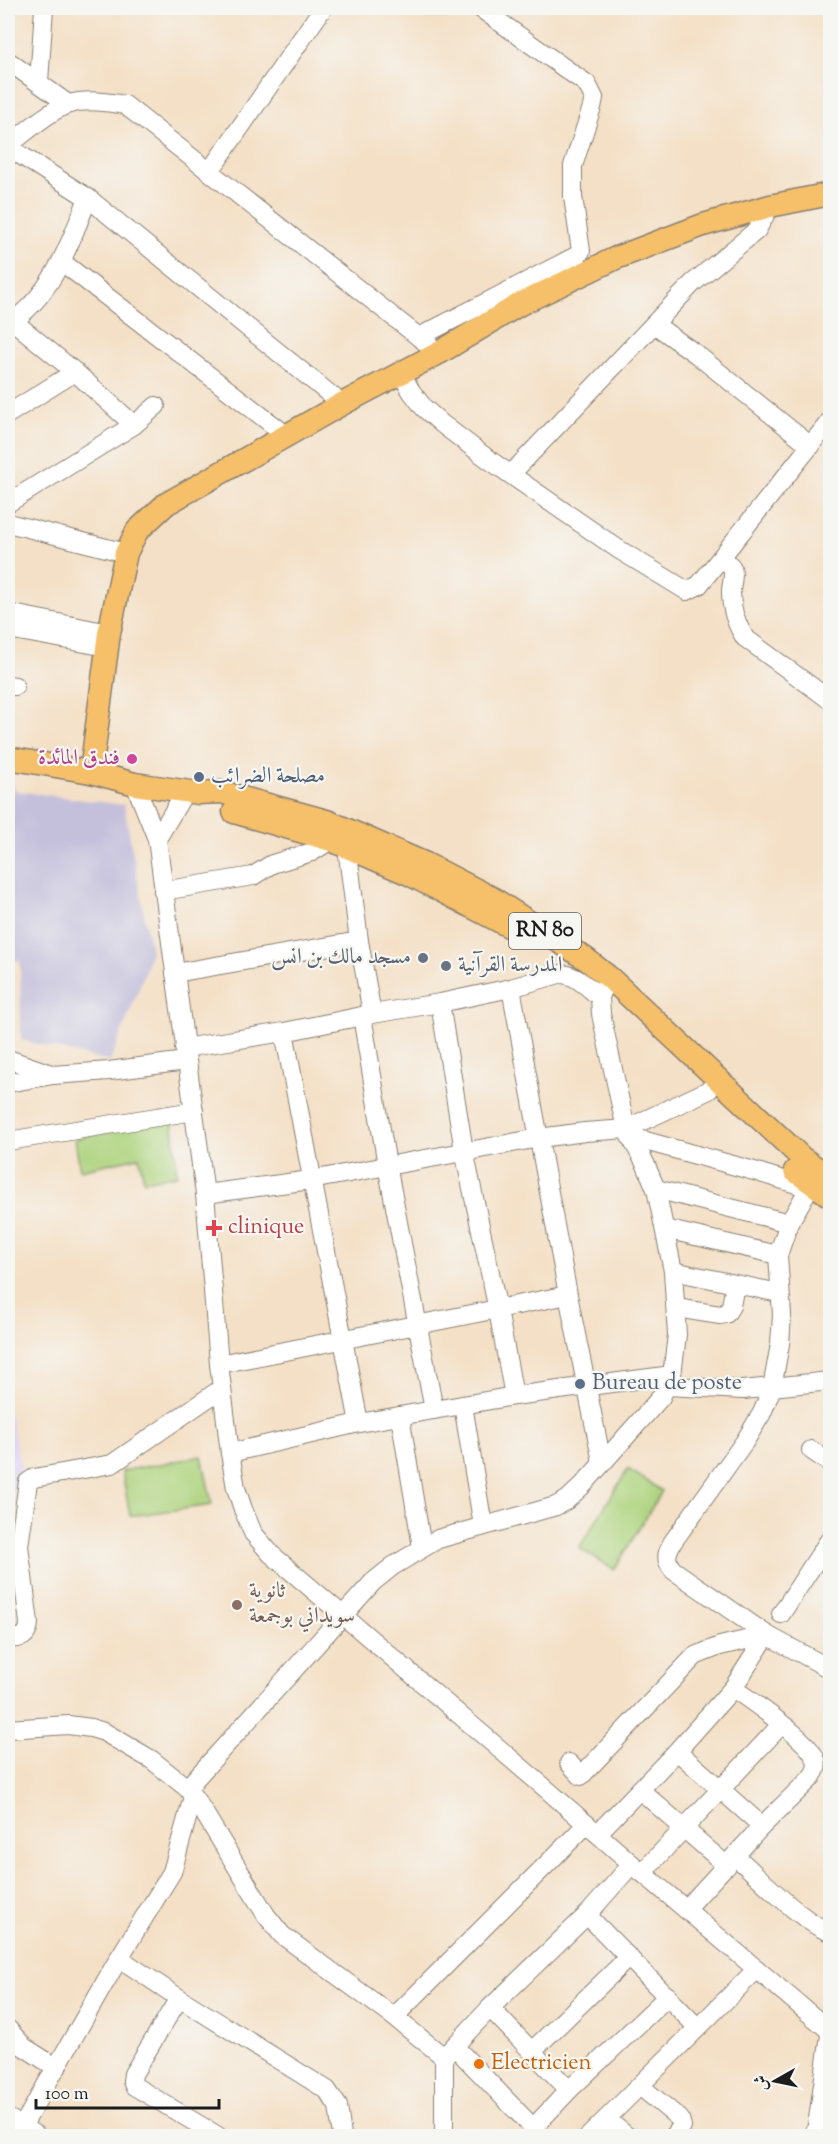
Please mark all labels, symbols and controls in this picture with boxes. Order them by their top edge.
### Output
place label: فندق المائدة [38,743,120,775]
marker: فندق المائدة [125,752,139,766]
place label: مصلحة الضرائب [211,761,325,793]
marker: مصلحة الضرائب [192,770,206,784]
road number: RN 80 [509,913,581,949]
place label: مسجد مالك بن انس [271,942,411,974]
place label: المدرسة القرآنية [458,950,563,982]
marker: مسجد مالك بن انس [416,951,430,965]
marker: المدرسة القرآنية [439,959,453,973]
place label: clinique [228,1212,304,1244]
marker: clinique [205,1219,223,1237]
place label: Bureau de poste [592,1368,742,1400]
marker: Bureau de poste [573,1377,587,1391]
place label: ثانوية سويداني بوجمعة [249,1576,355,1633]
marker: ثانوية سويداني بوجمعة [230,1598,244,1612]
place label: Electricien [491,2048,592,2080]
north arrow [745,2051,805,2111]
marker: Electricien [472,2057,486,2071]
scale bar [36,2072,219,2110]
text: ش [750,2073,775,2093]
text: 100 m [45,2082,89,2108]

